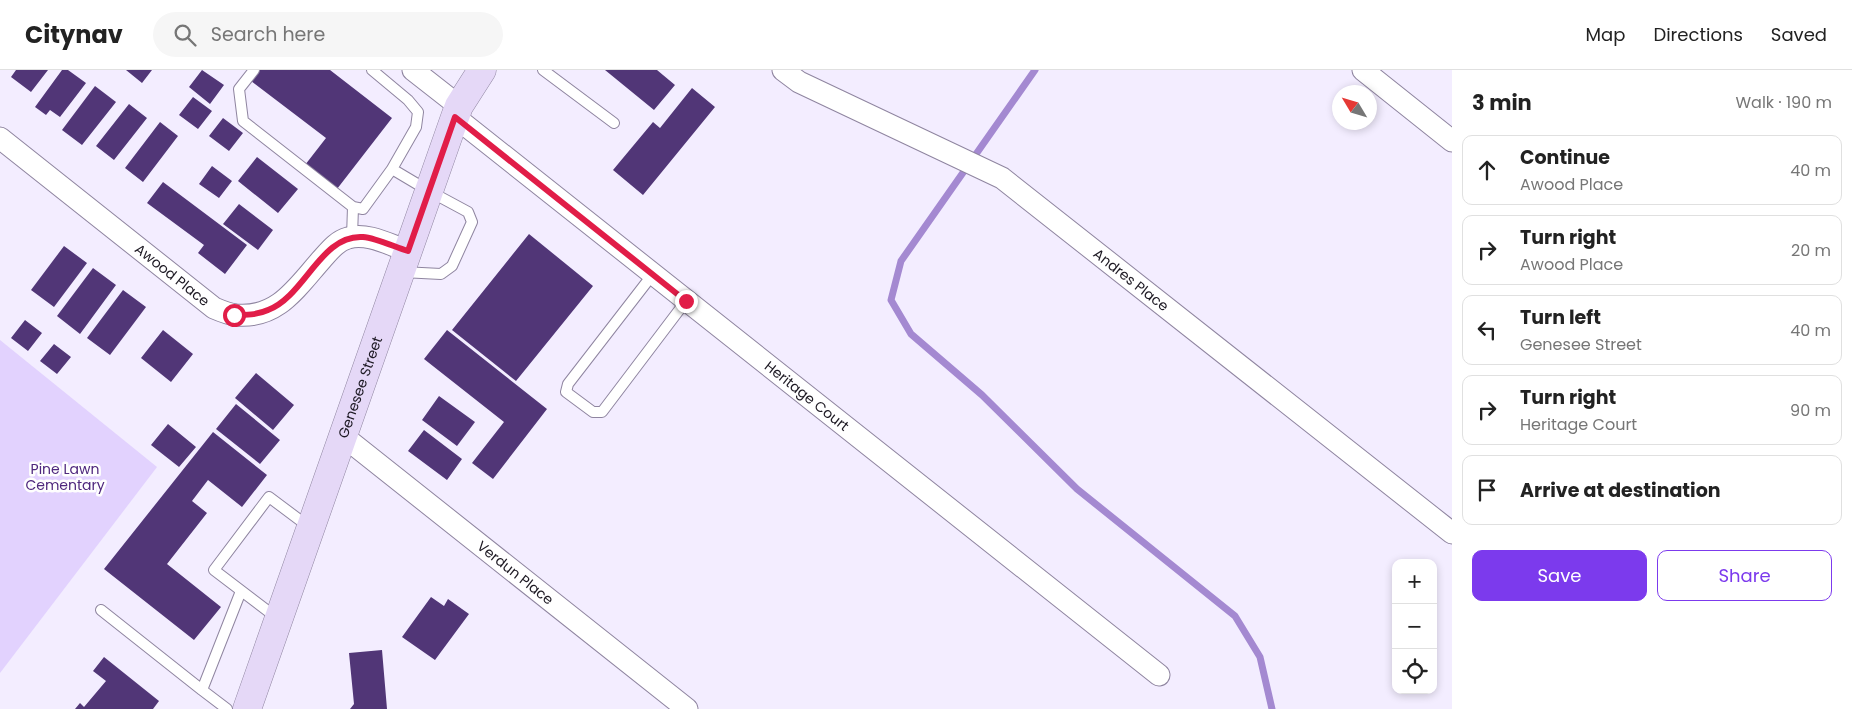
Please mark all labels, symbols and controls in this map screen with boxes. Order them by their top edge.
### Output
search box [153,12,503,57]
text: Citynav [25,18,123,51]
icon: search [171,21,199,49]
text: Search here [211,21,325,48]
text: Map [1586,22,1625,47]
text: Directions [1653,22,1743,47]
text: Saved [1771,22,1827,47]
north arrow [1332,85,1377,130]
text: 3 min [1472,88,1532,117]
text: Walk · 190 m [1735,91,1832,114]
text: Continue [1520,144,1610,171]
icon: ahead [1473,156,1501,184]
text: 40 m [1790,159,1831,182]
text: Awood Place [1520,173,1623,196]
text: Turn right [1520,224,1616,251]
icon: right [1473,236,1501,264]
street label: Awood Place [131,239,214,311]
text: 20 m [1791,239,1831,262]
street label: Andres Place [1089,244,1173,316]
text: Awood Place [1520,253,1623,276]
route end [675,290,698,313]
route start [223,304,246,327]
text: Turn left [1520,304,1601,331]
icon: left [1473,316,1501,344]
text: 40 m [1790,319,1831,342]
text: Genesee Street [1520,333,1642,356]
street label: Genesee Street [333,334,387,441]
street label: Heritage Court [760,356,853,436]
text: Turn right [1520,384,1616,411]
icon: right [1473,396,1501,424]
text: 90 m [1790,399,1831,422]
text: Heritage Court [1520,413,1637,436]
park label: Pine Lawn Cementary [25,459,105,495]
icon: arrive [1473,476,1501,504]
text: Arrive at destination [1520,477,1721,504]
street label: Verdun Place [473,536,558,610]
button: Save [1472,550,1647,601]
button: Share [1657,550,1832,601]
map controls [1392,559,1437,694]
button: + [1392,559,1437,604]
button: − [1392,604,1437,649]
button: locate [1392,649,1437,694]

